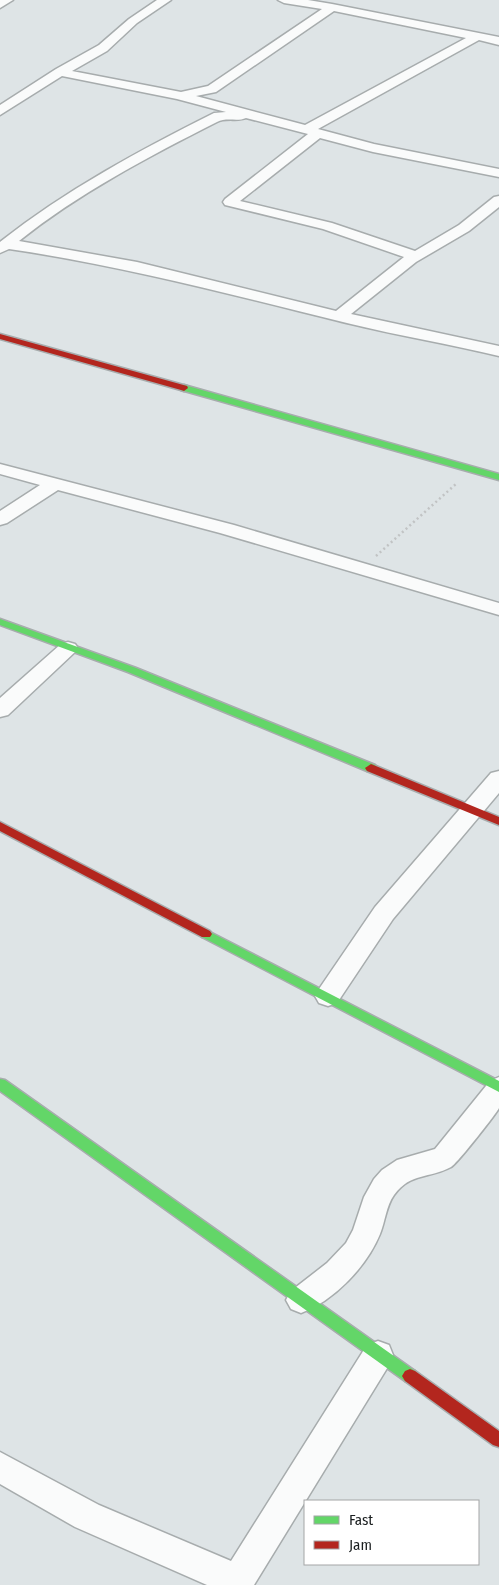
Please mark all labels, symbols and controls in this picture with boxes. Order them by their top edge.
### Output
legend [304,1500,479,1565]
text: Fast [349,1511,373,1529]
text: Jam [349,1536,372,1554]

